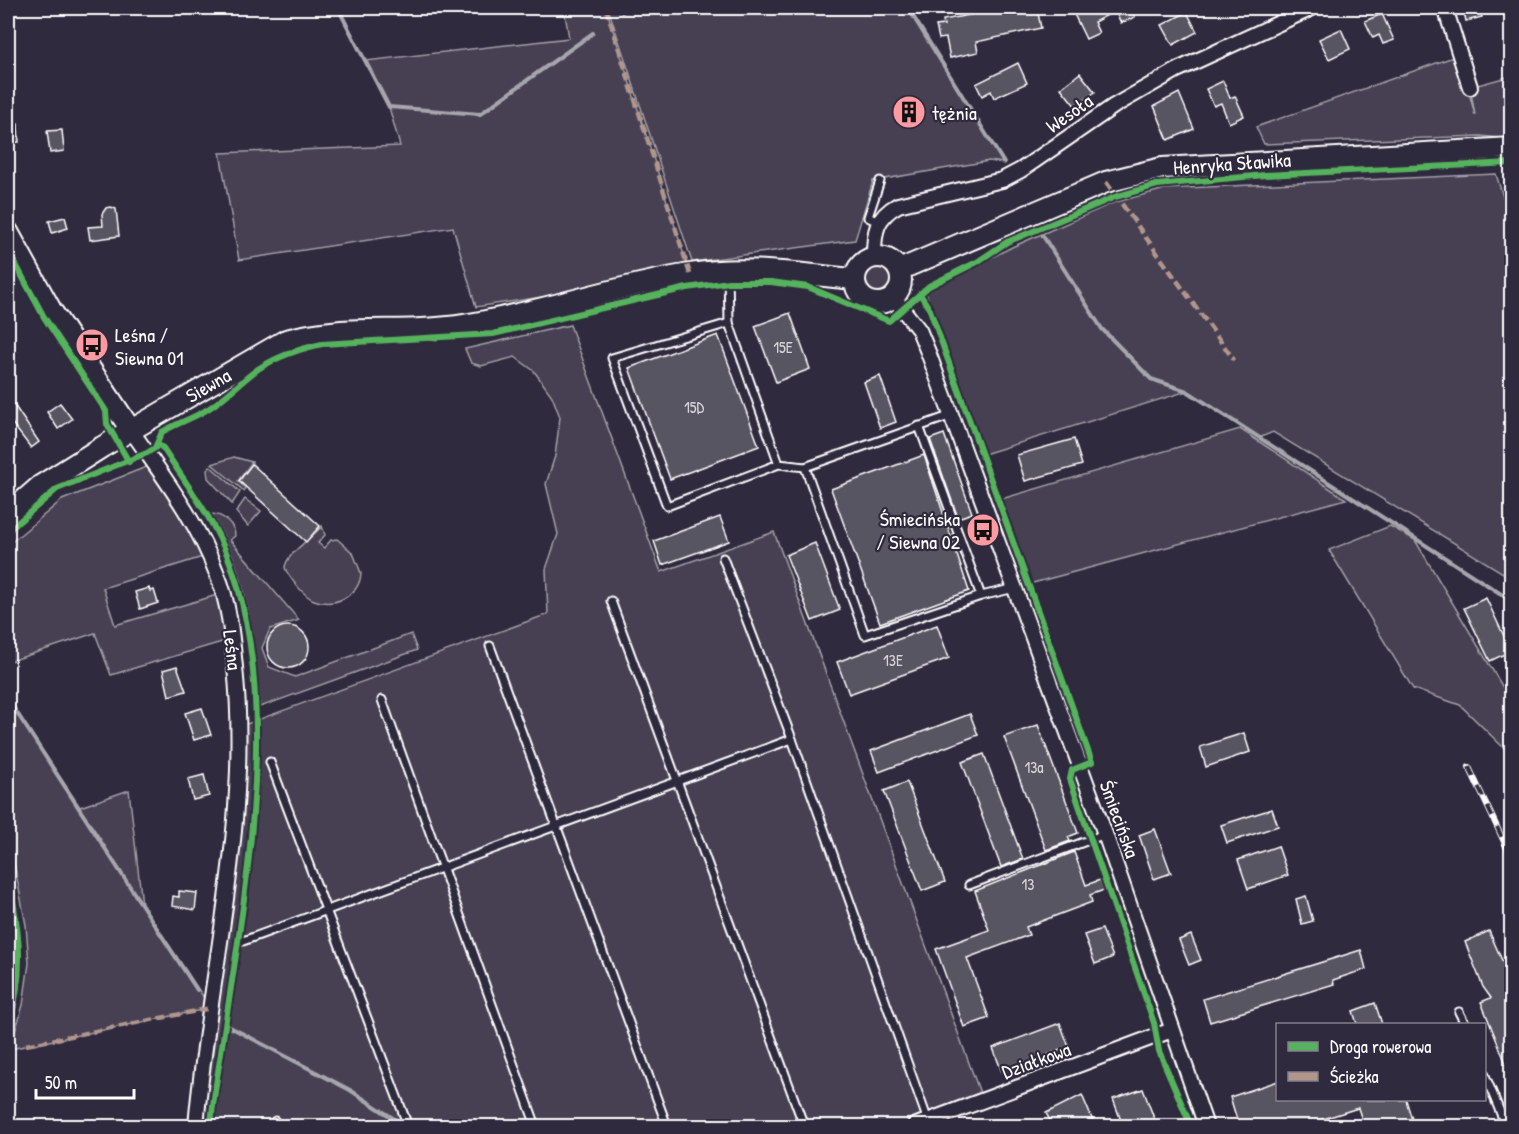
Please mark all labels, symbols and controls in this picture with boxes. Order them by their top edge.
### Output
street label: Wesoła [1040,87,1098,139]
building icon: tężnia [891,94,927,130]
place label: tężnia [932,99,977,126]
street label: Henryka Sławika [1172,145,1292,181]
place label: Leśna / Siewna 01 [115,321,184,371]
bus stop icon: Leśna / Siewna 01 [74,327,110,363]
house number: 15E [773,336,793,358]
street label: Siewna [181,361,236,409]
house number: 15D [684,396,704,418]
place label: Śmiecińska / Siewna 02 [876,505,961,555]
bus stop icon: Śmiecińska / Siewna 02 [965,512,1001,548]
street label: Leśna [217,629,249,672]
house number: 13E [883,649,903,671]
house number: 13a [1024,756,1044,778]
street label: Śmiecińska [1094,777,1146,862]
house number: 13 [1022,873,1034,895]
legend [1276,1023,1486,1101]
text: Droga rowerowa [1330,1034,1431,1059]
street label: Działkowa [998,1035,1074,1085]
scale bar [36,1062,134,1100]
text: Ścieżka [1330,1064,1379,1089]
text: 50 m [45,1070,77,1095]

